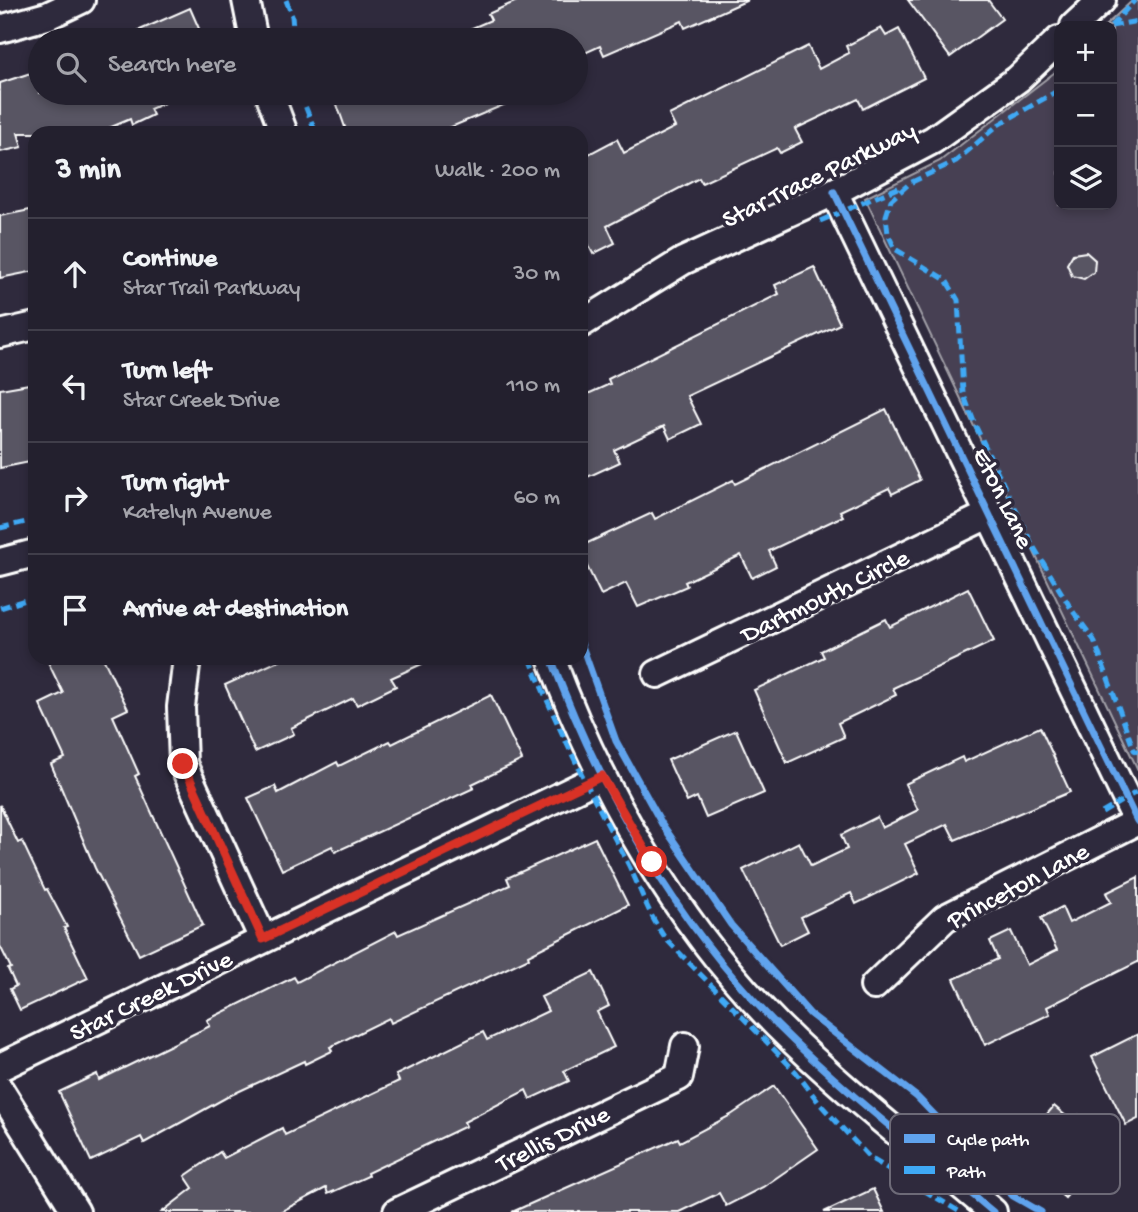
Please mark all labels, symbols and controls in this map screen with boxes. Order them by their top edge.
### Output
map controls [1054,21,1117,210]
button: + [1054,21,1117,84]
search box [28,28,588,105]
icon: search [52,48,90,86]
text: Search here [108,51,236,82]
button: − [1054,84,1117,147]
street label: Star Trace Parkway [718,117,922,237]
button: layers [1054,147,1117,210]
text: 3 min [56,154,121,189]
text: Walk · 200 m [435,158,560,185]
text: Continue [123,245,217,276]
icon: ahead [56,255,94,293]
text: 30 m [513,261,560,288]
text: Star Trail Parkway [123,276,300,303]
text: Turn left [123,357,211,388]
icon: left [56,367,94,405]
text: 110 m [507,373,560,400]
text: Star Creek Drive [123,388,280,415]
street label: Eton Lane [963,443,1039,555]
text: Turn right [123,469,227,500]
icon: right [56,479,94,517]
text: 60 m [514,485,560,512]
text: Katelyn Avenue [123,500,272,527]
street label: Dartmouth Circle [735,544,916,653]
icon: arrive [56,591,94,629]
text: Arrive at destination [123,595,348,626]
route end [167,748,198,779]
street label: Princeton Lane [942,837,1096,939]
route start [636,846,667,877]
street label: Star Creek Drive [66,945,239,1051]
street label: Trellis Drive [490,1100,616,1183]
legend [890,1114,1120,1194]
text: Cycle path [947,1130,1029,1153]
text: Path [946,1162,986,1185]

